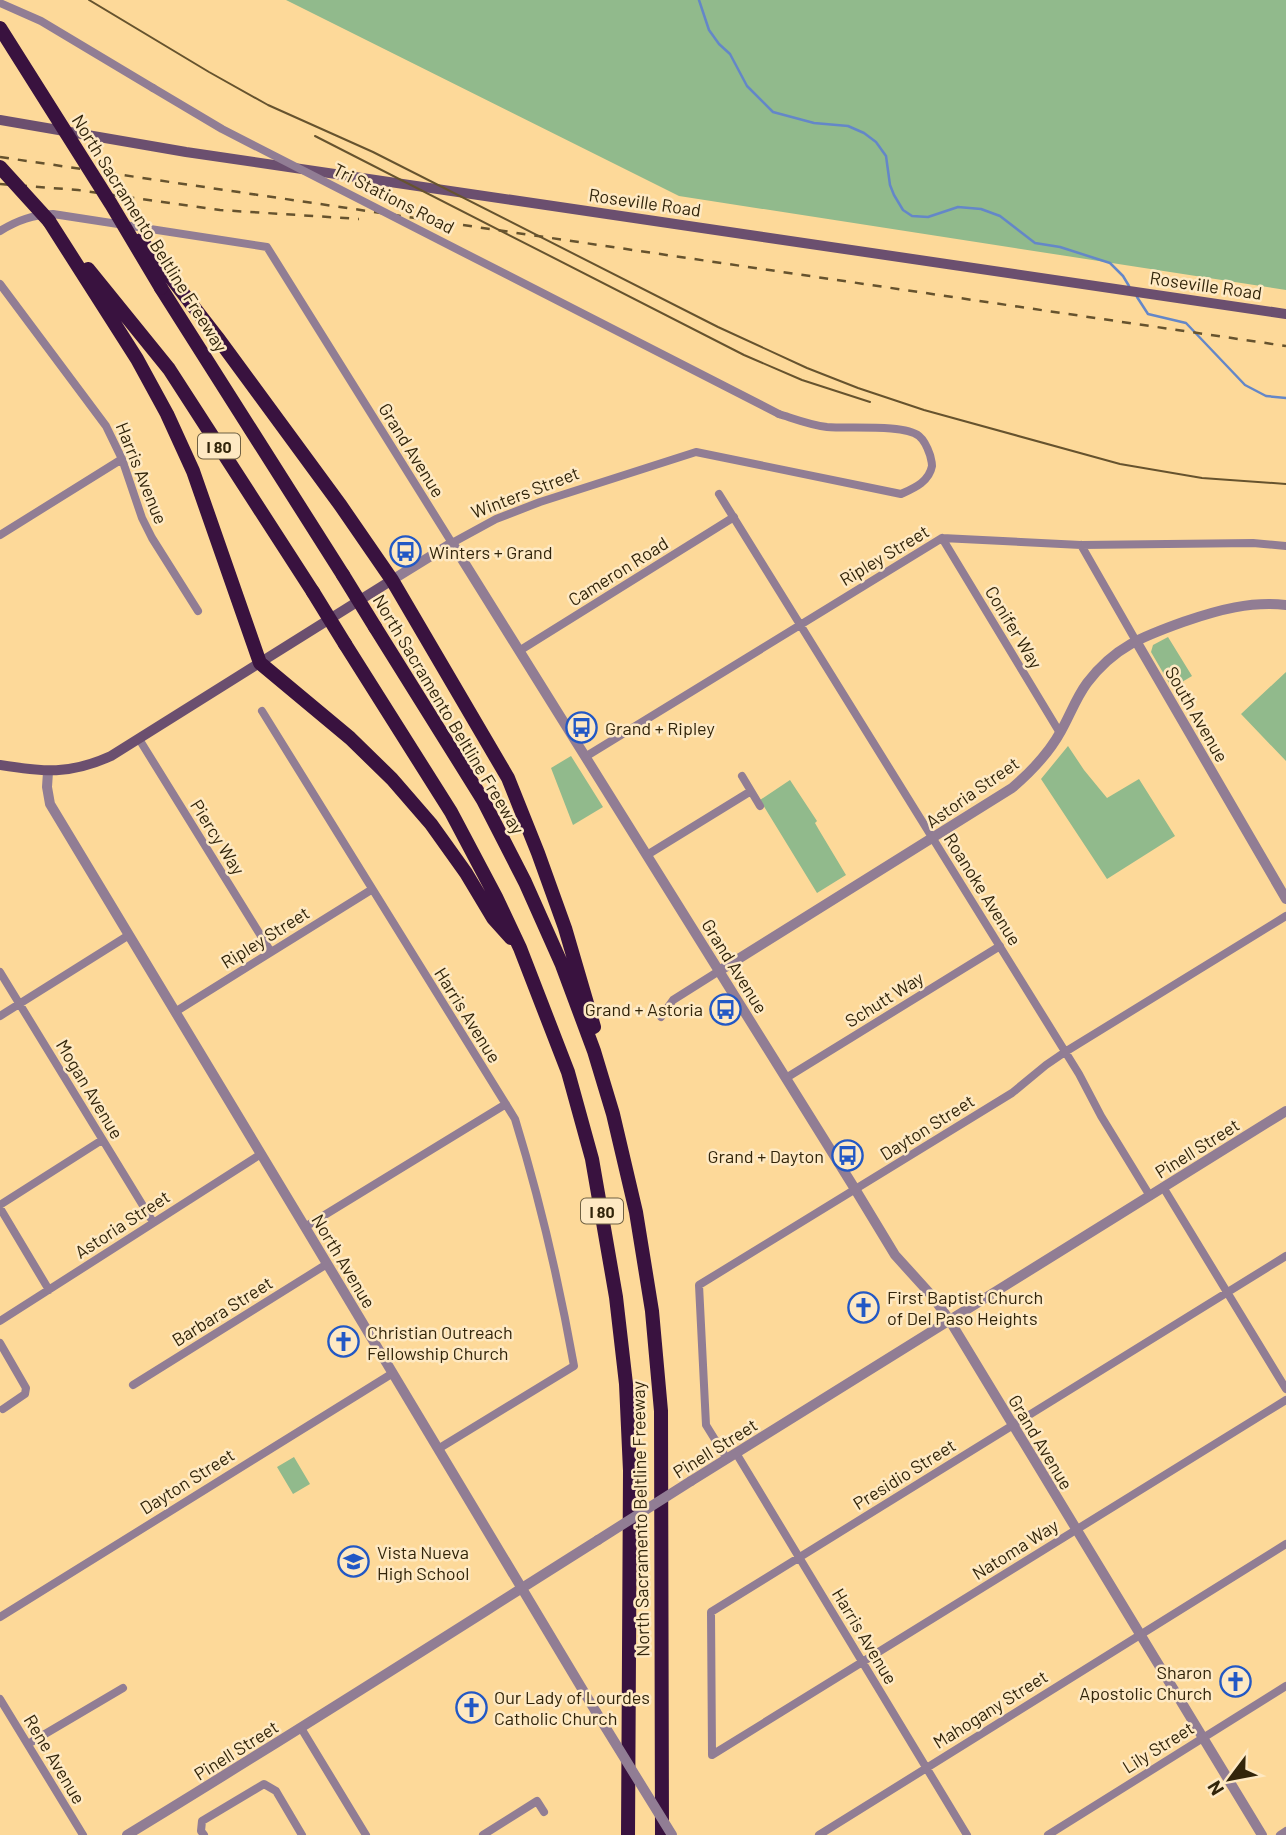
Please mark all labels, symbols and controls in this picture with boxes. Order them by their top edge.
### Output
street label: North Sacramento Beltline Freeway [68,110,232,356]
street label: Tri Stations Road [330,158,458,238]
street label: Roseville Road [587,183,703,221]
street label: Roseville Road [1148,266,1264,304]
street label: Grand Avenue [374,399,450,501]
street label: Harris Avenue [112,419,172,527]
road number: I 80 [198,434,240,458]
street label: Winters Street [468,461,582,523]
street label: Ripley Street [835,520,933,590]
street label: Cameron Road [564,532,672,610]
bus stop icon: Winters + Grand [389,535,423,569]
place label: Winters + Grand [429,541,552,563]
street label: Conifer Way [981,582,1047,672]
street label: North Sacramento Beltline Freeway [369,590,529,838]
street label: South Avenue [1161,662,1233,766]
bus stop icon: Grand + Ripley [565,711,599,745]
place label: Grand + Ripley [605,717,715,739]
street label: Astoria Street [921,752,1023,832]
street label: Piercy Way [186,795,250,879]
street label: Roanoke Avenue [940,829,1026,949]
street label: Ripley Street [217,901,313,973]
street label: Grand Avenue [697,915,773,1017]
street label: Harris Avenue [430,963,506,1067]
street label: Schutt Way [841,966,927,1032]
bus stop icon: Grand + Astoria [709,992,743,1026]
place label: Grand + Astoria [585,998,703,1020]
street label: Mogan Avenue [52,1035,128,1143]
street label: Dayton Street [876,1089,978,1165]
street label: Pinell Street [1151,1113,1243,1183]
bus stop icon: Grand + Dayton [830,1139,864,1173]
place label: Grand + Dayton [707,1145,824,1167]
street label: Astoria Street [70,1185,174,1263]
road number: I 80 [581,1198,623,1224]
street label: North Avenue [307,1210,381,1312]
street label: Barbara Street [168,1271,276,1351]
place label: First Baptist Church of Del Paso Heights [887,1286,1043,1329]
church icon: First Baptist Church of Del Paso Heights [847,1290,881,1324]
place label: Christian Outreach Fellowship Church [367,1321,513,1364]
church icon: Christian Outreach Fellowship Church [327,1325,361,1359]
street label: North Sacramento Beltline Freeway [627,1381,653,1657]
street label: Grand Avenue [1004,1390,1078,1494]
street label: Pinell Street [669,1413,761,1483]
street label: Presidio Street [849,1434,959,1514]
street label: Dayton Street [136,1443,238,1519]
street label: Natoma Way [968,1514,1062,1584]
place label: Vista Nueva High School [377,1541,470,1584]
school or university icon: Vista Nueva High School [337,1545,371,1579]
street label: Harris Avenue [828,1584,902,1688]
place label: Sharon Apostolic Church [1079,1661,1212,1704]
street label: Mahogany Street [929,1665,1051,1753]
church icon: Sharon Apostolic Church [1218,1665,1252,1699]
place label: Our Lady of Lourdes Catholic Church [494,1686,650,1729]
church icon: Our Lady of Lourdes Catholic Church [454,1690,488,1724]
street label: Rene Avenue [20,1710,90,1808]
street label: Pinell Street [190,1715,282,1785]
street label: Lily Street [1118,1716,1198,1778]
north arrow [1195,1744,1265,1814]
text: N [1202,1777,1228,1800]

